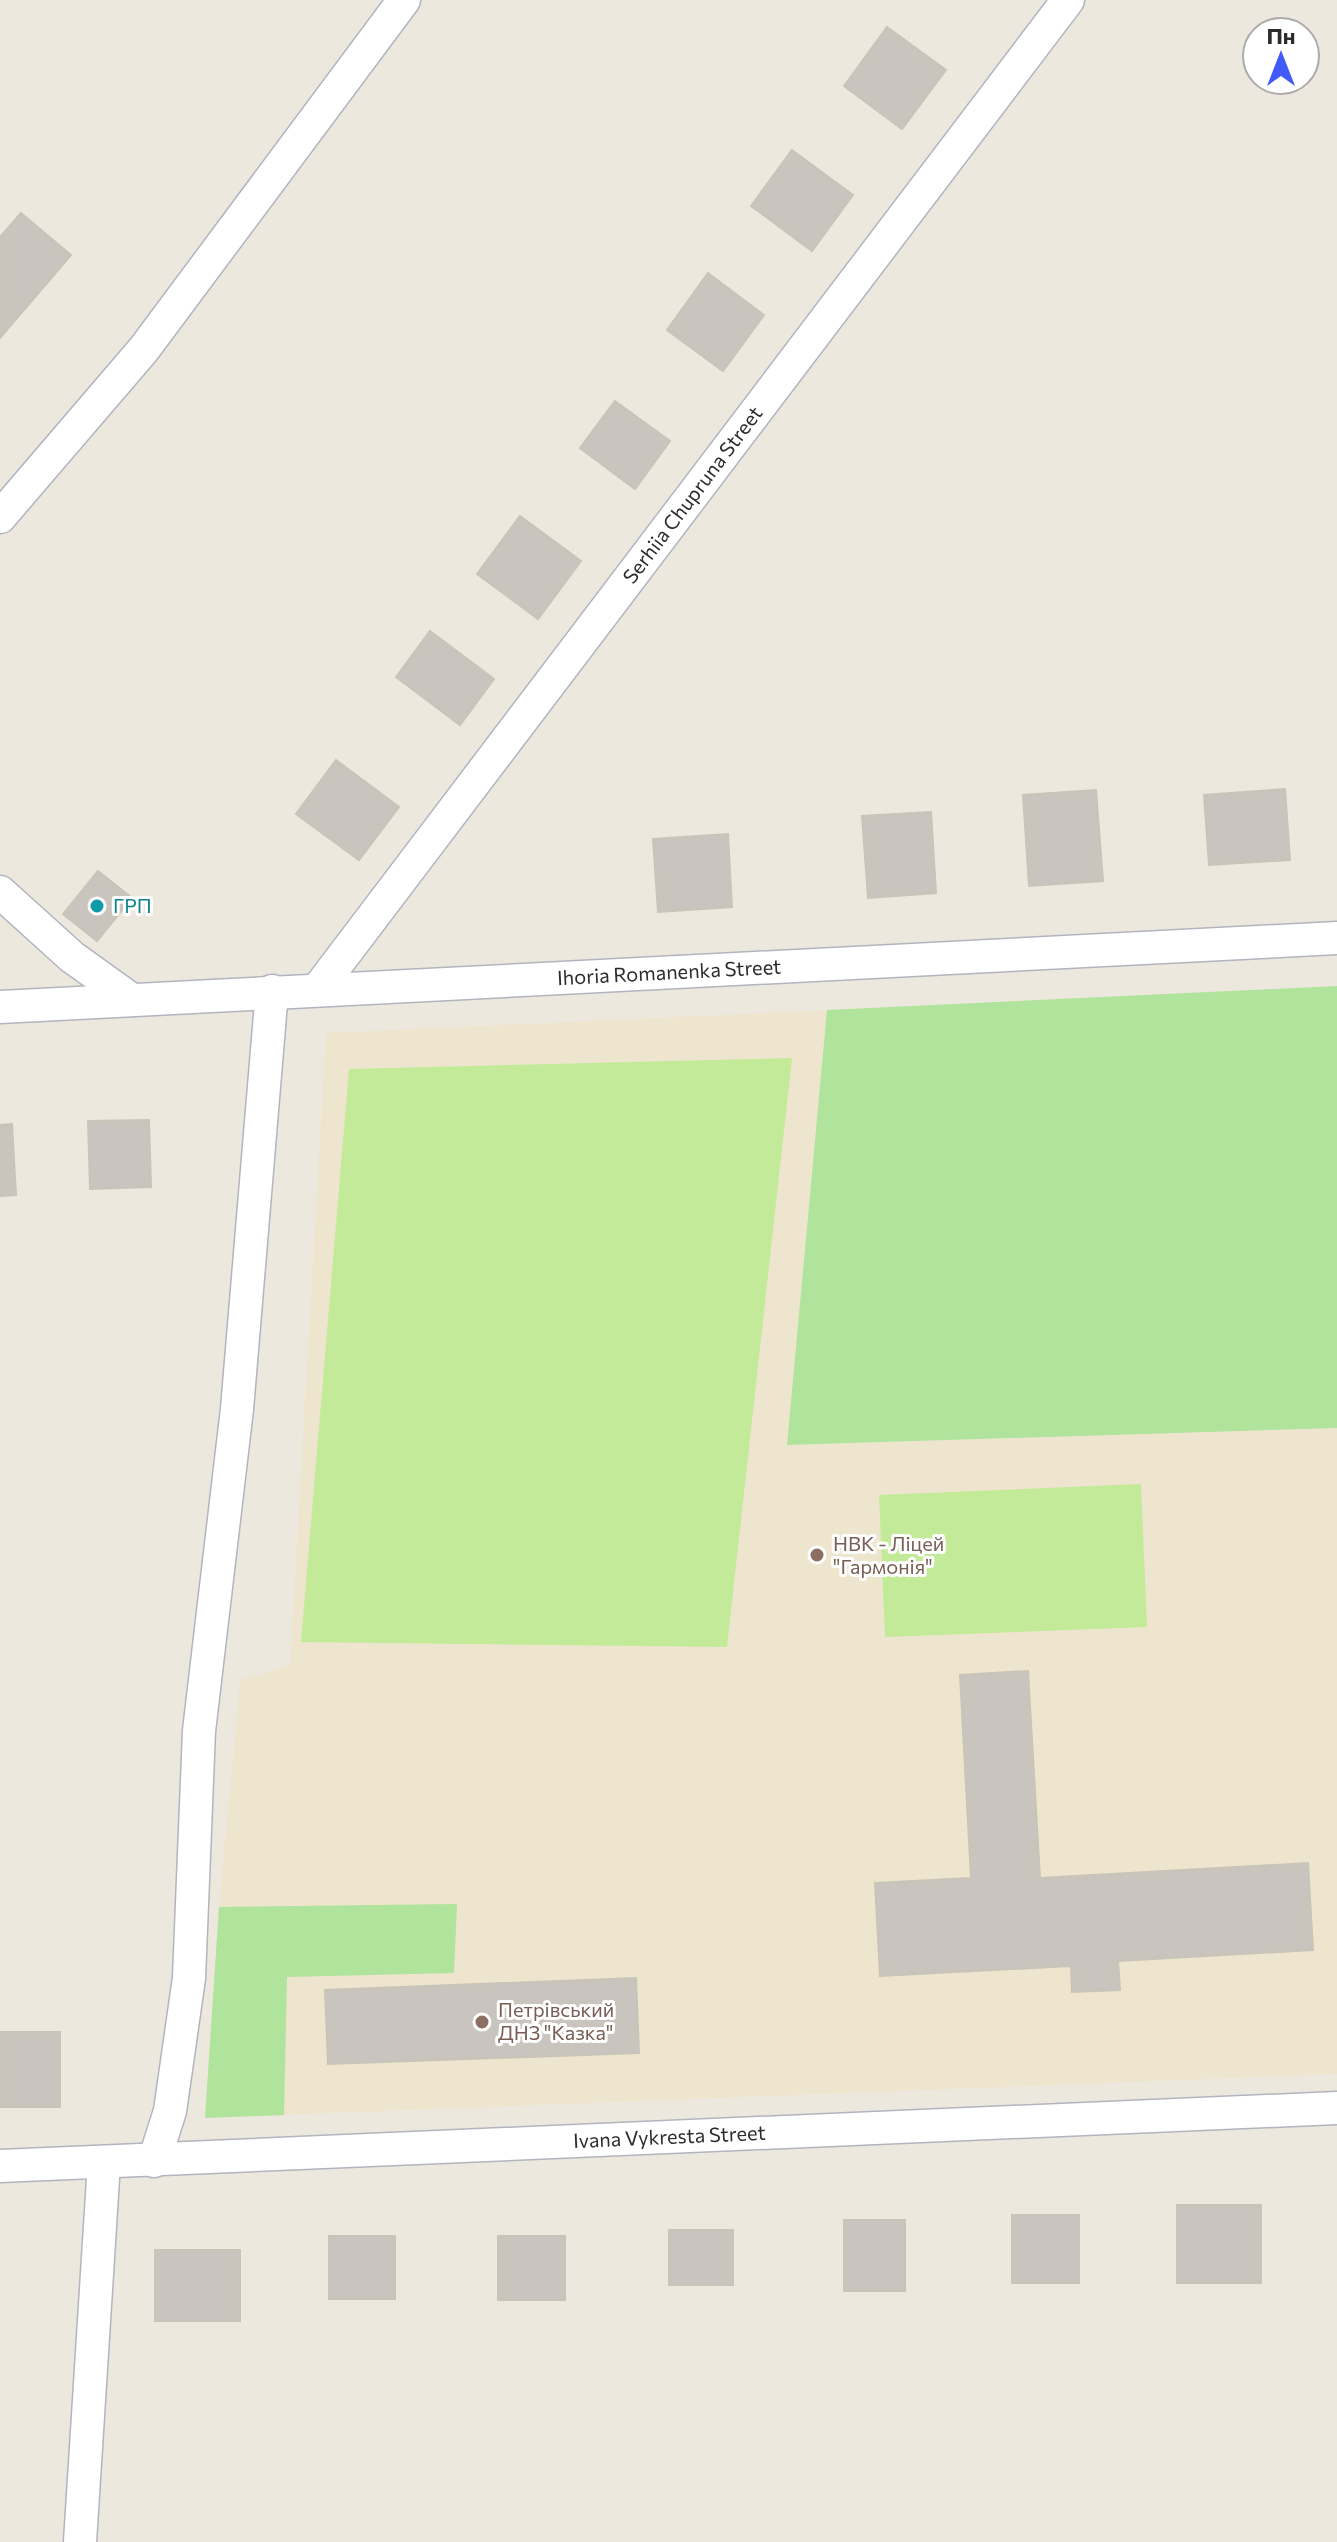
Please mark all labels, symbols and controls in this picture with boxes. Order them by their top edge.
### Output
north arrow [1241,16,1321,96]
text: Пн [1266,22,1296,49]
street label: Serhiia Chupruna Street [617,401,767,588]
place label: ГРП [113,893,152,917]
marker: ГРП [88,897,106,915]
street label: Ihoria Romanenka Street [556,954,782,989]
place label: НВК - Ліцей "Гармонія" [833,1531,944,1578]
marker: НВК - Ліцей "Гармонія" [808,1546,826,1564]
place label: Петрівський ДНЗ "Казка" [498,1997,614,2044]
marker: Петрівський ДНЗ "Казка" [473,2013,491,2031]
street label: Ivana Vykresta Street [573,2120,766,2152]

